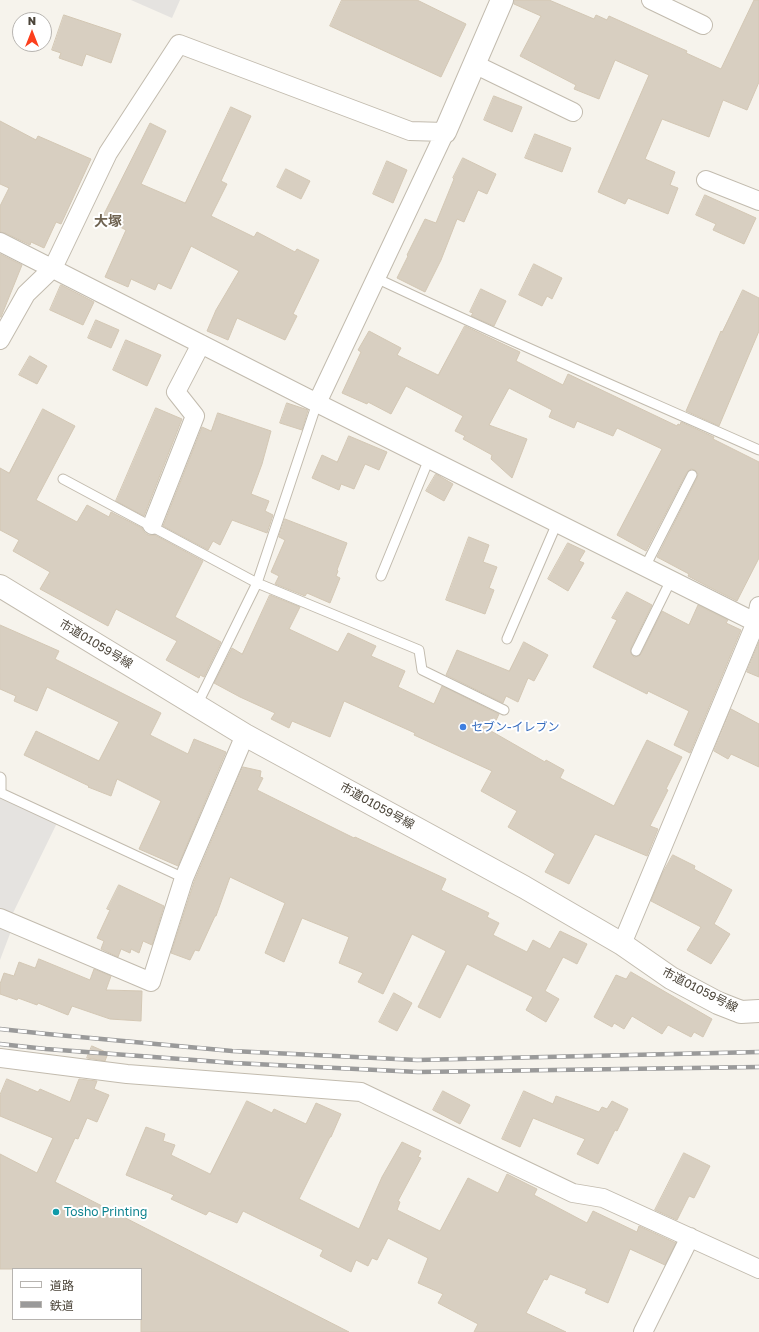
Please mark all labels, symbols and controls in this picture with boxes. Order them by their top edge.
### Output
north arrow [12,12,52,52]
text: N [28,14,36,27]
district label: 大塚 [94,214,122,230]
street label: 市道01059号線 [57,616,135,672]
place label: セブン-イレブン [471,720,560,734]
marker: セブン-イレブン [458,722,468,732]
street label: 市道01059号線 [337,780,417,832]
street label: 市道01059号線 [660,965,740,1015]
place label: Tosho Printing [64,1205,147,1219]
marker: Tosho Printing [51,1207,61,1217]
legend [12,1268,142,1320]
text: 道路 [50,1278,74,1293]
text: 鉄道 [50,1298,74,1313]

